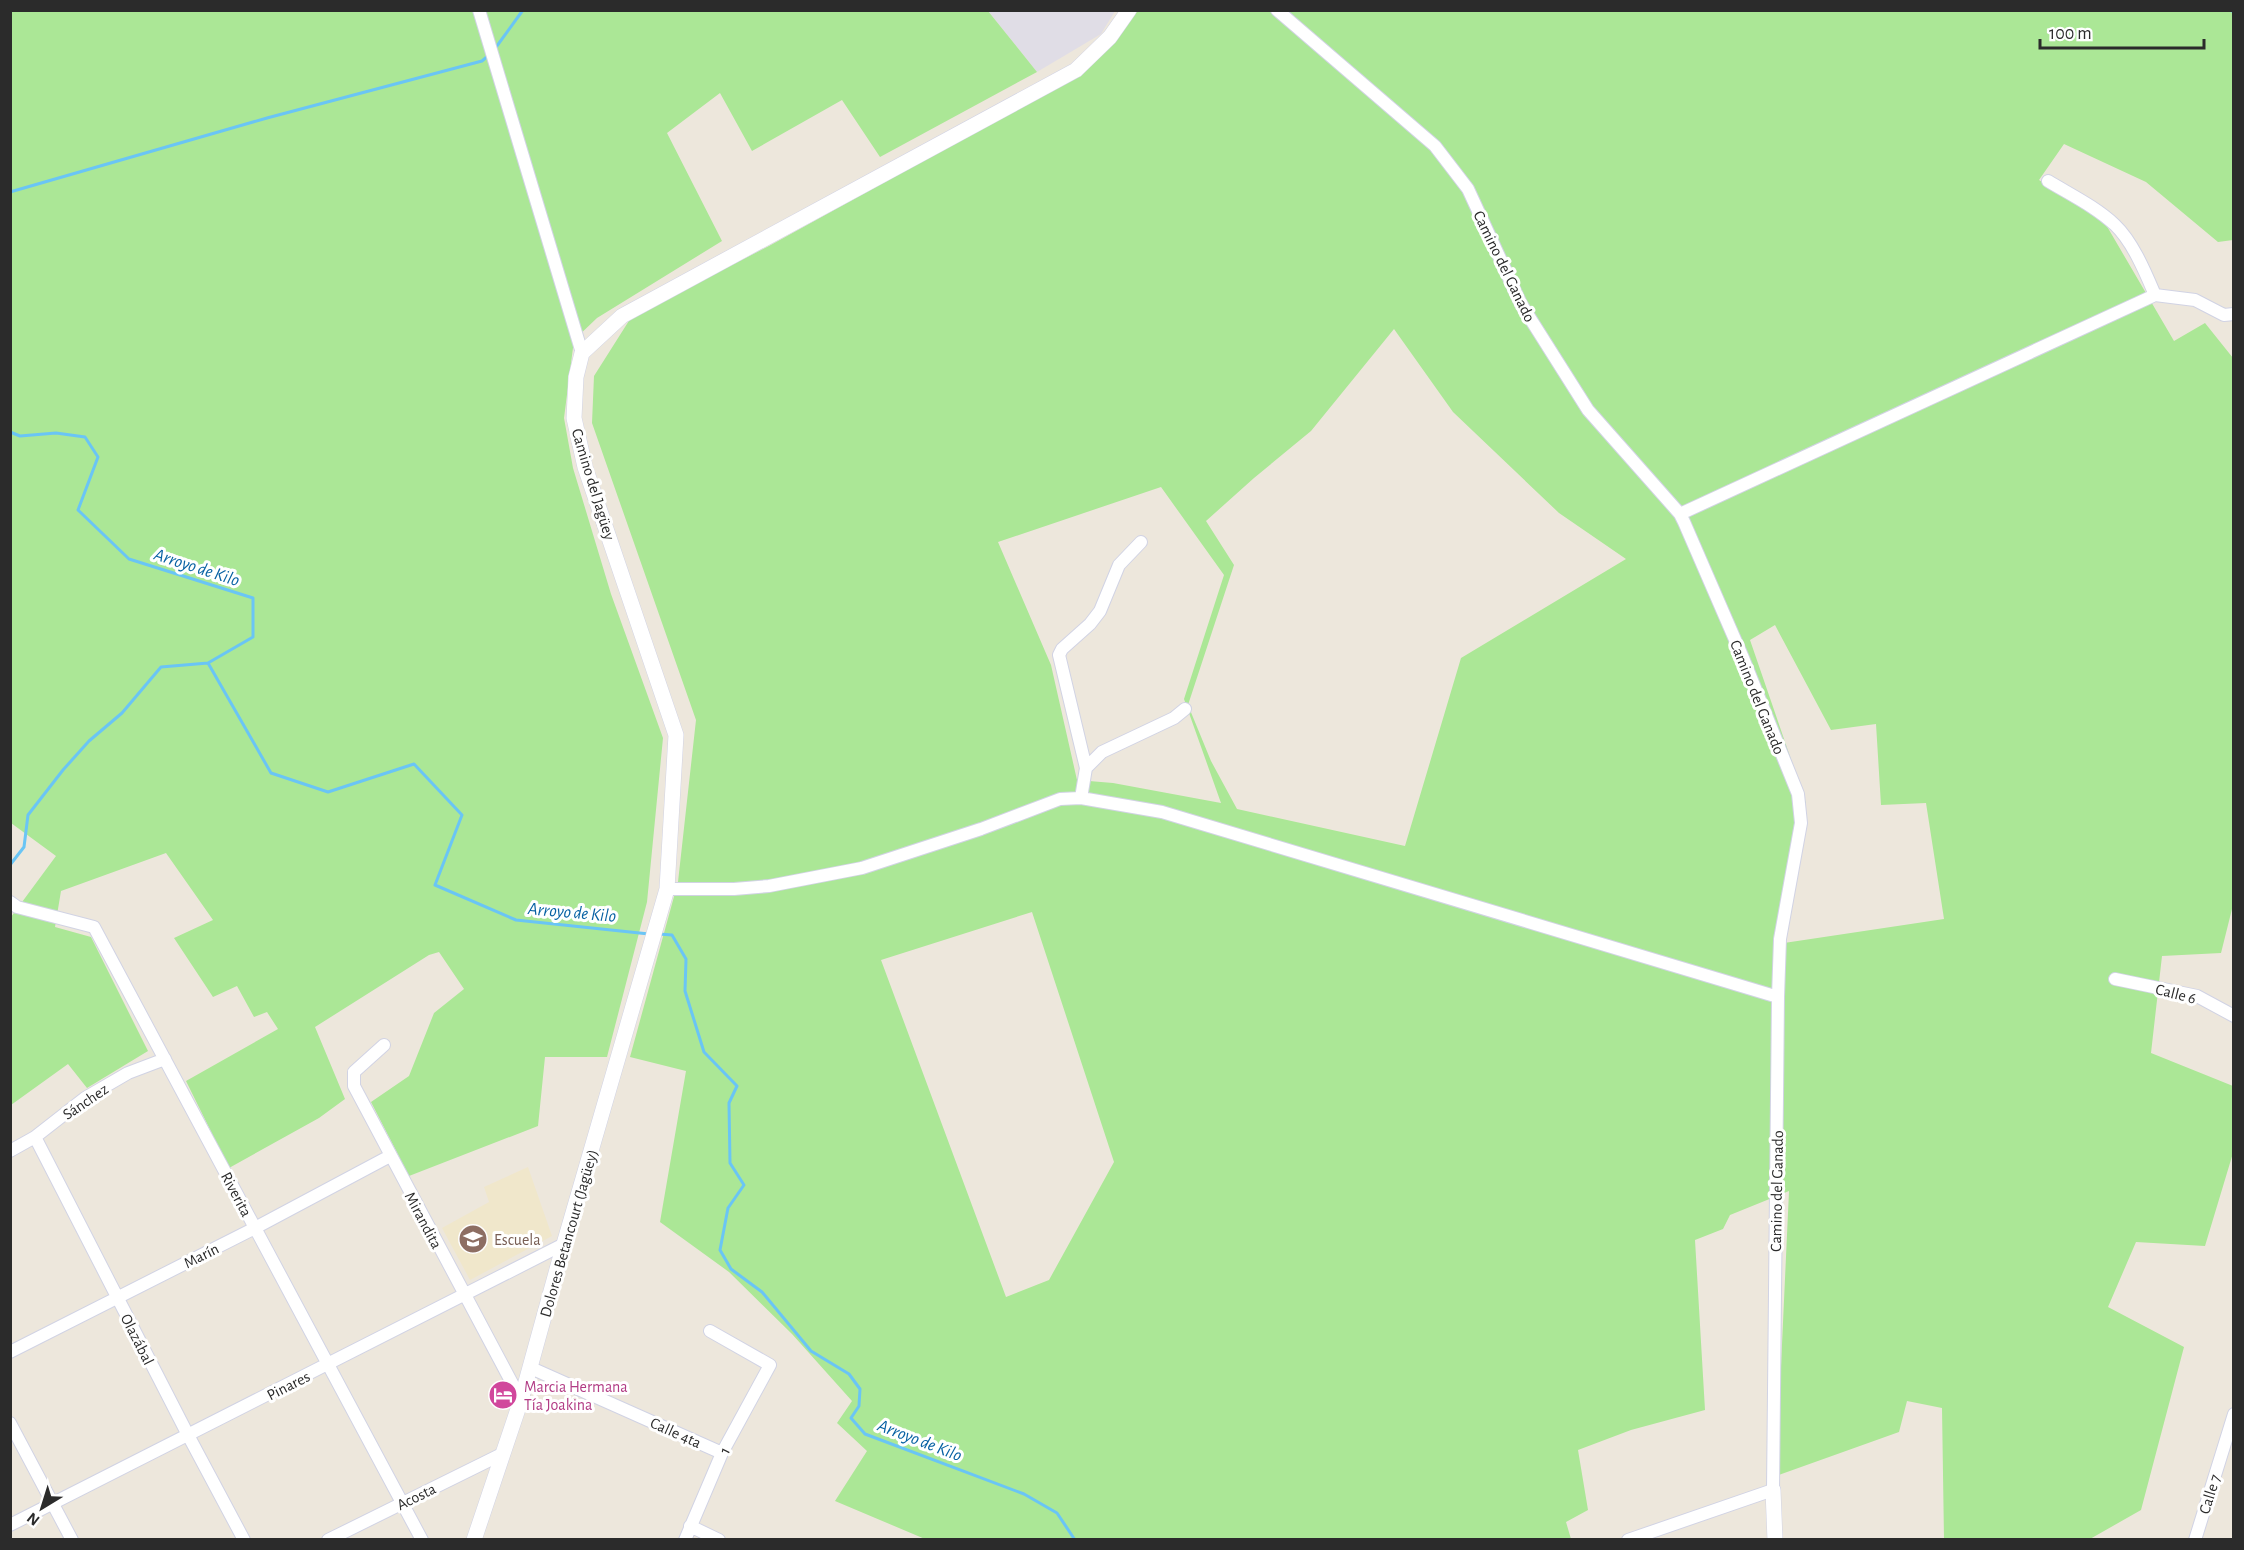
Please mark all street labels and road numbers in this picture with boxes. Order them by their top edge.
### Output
street label: Camino del Ganado [1470,208,1538,325]
street label: Camino del Jagüey [568,427,618,542]
street label: Camino del Ganado [1727,638,1787,757]
street label: Calle 6 [2154,981,2198,1007]
street label: Sánchez [60,1081,112,1123]
street label: Camino del Ganado [1768,1130,1786,1252]
street label: Dolores Betancourt (Jagüey) [537,1147,602,1319]
street label: Riverita [218,1169,254,1220]
street label: Mirandita [402,1189,445,1251]
street label: Marín [181,1240,222,1271]
street label: Olazábal [117,1311,157,1368]
street label: Pinares [264,1368,313,1403]
street label: Calle 4ta [648,1415,703,1451]
street label: 1 [717,1444,733,1457]
street label: Calle 7 [2196,1472,2224,1516]
street label: Acosta [394,1481,439,1513]

